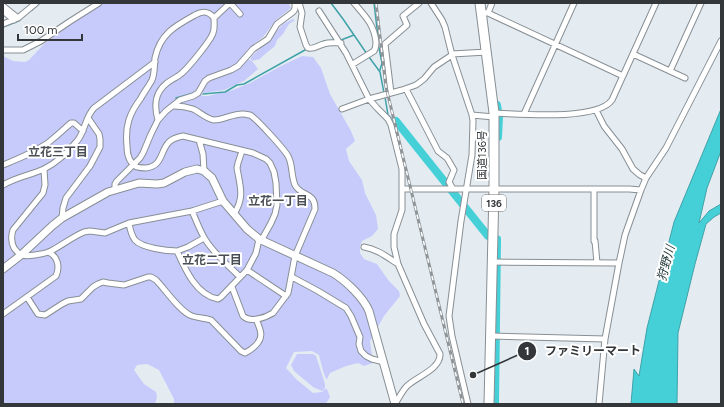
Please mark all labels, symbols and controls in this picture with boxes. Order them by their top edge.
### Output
scale bar [18,16,82,42]
text: 100 m [24,23,58,37]
street label: 国道136号 [476,130,489,180]
district label: 立花三丁目 [28,145,88,159]
district label: 立花一丁目 [248,194,308,208]
road number: 136 [482,195,506,211]
water label: 狩野川 [655,242,678,282]
district label: 立花二丁目 [182,253,242,267]
callout: ファミリーマート [517,339,649,363]
text: 1 [524,344,530,358]
text: ファミリーマート [545,344,641,358]

